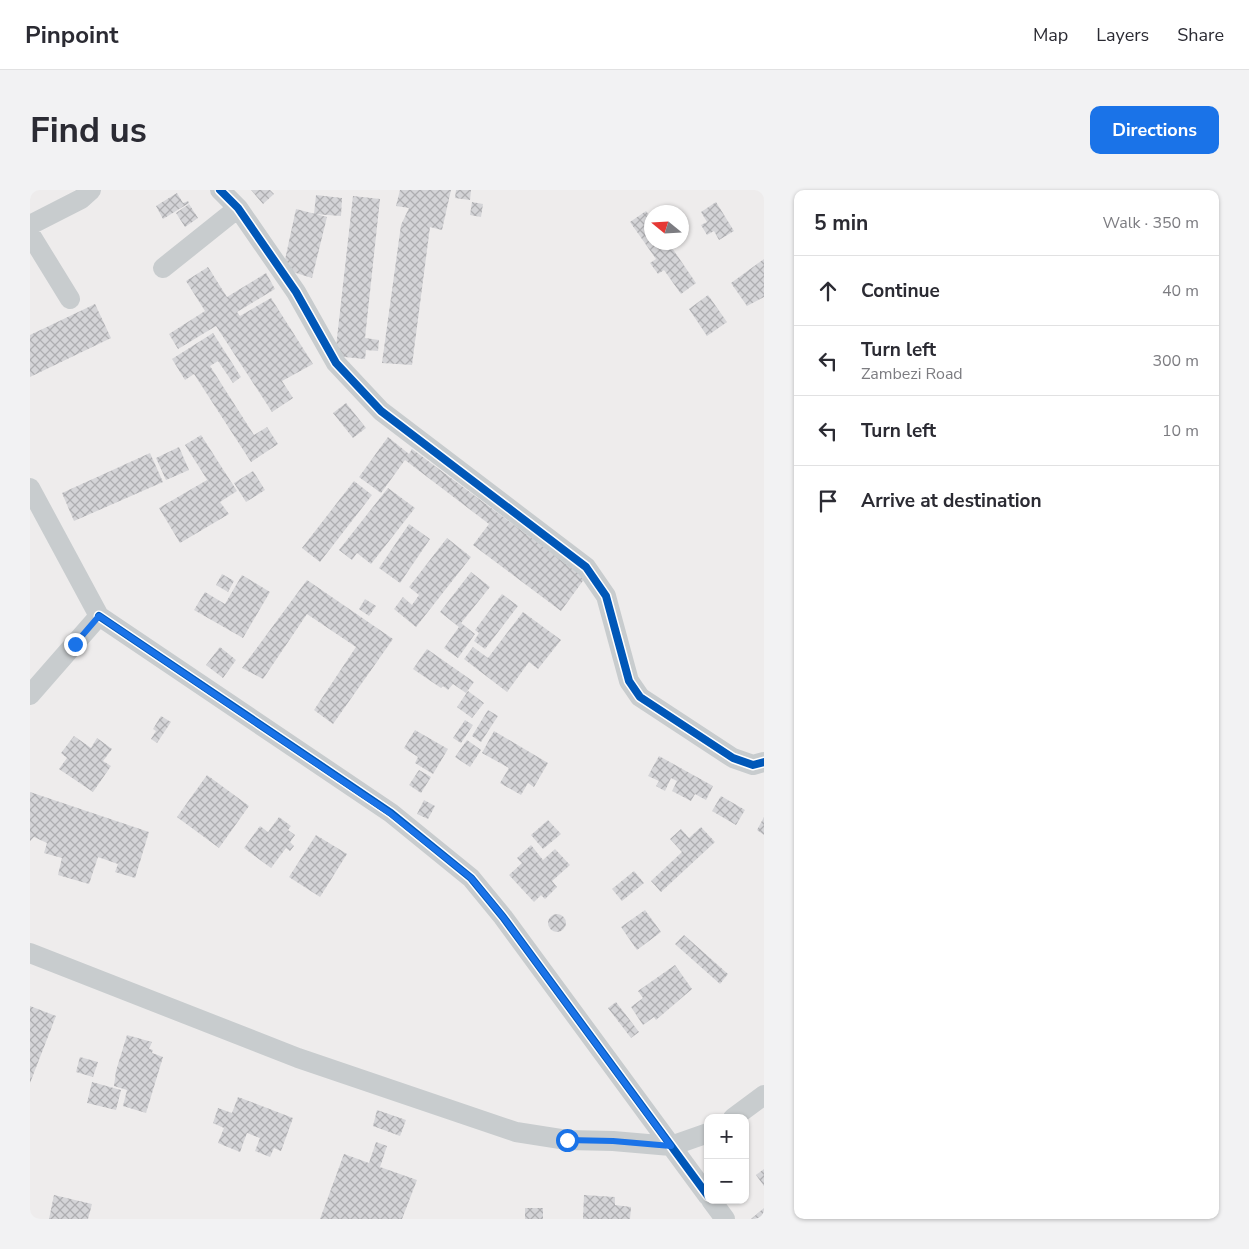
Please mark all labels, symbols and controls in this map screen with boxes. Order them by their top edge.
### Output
text: Pinpoint [25,19,118,51]
text: Map [1033,23,1068,47]
text: Layers [1096,23,1149,47]
text: Share [1177,23,1224,47]
button: Directions [1090,106,1219,154]
text: Find us [30,107,147,154]
north arrow [644,205,689,250]
text: 5 min [814,209,868,237]
text: Walk · 350 m [1103,212,1199,234]
icon: ahead [814,277,842,305]
text: Continue [861,278,940,304]
text: 40 m [1162,280,1199,302]
text: Turn left [861,337,936,363]
icon: left [814,347,842,375]
text: 300 m [1152,350,1199,372]
text: Zambezi Road [861,363,963,385]
icon: left [814,417,842,445]
text: Turn left [861,418,936,444]
text: 10 m [1162,420,1199,442]
icon: arrive [814,487,842,515]
text: Arrive at destination [861,488,1042,514]
route end [64,633,87,656]
map controls [704,1114,749,1204]
button: + [704,1114,749,1159]
route start [556,1129,579,1152]
button: − [704,1159,749,1204]

